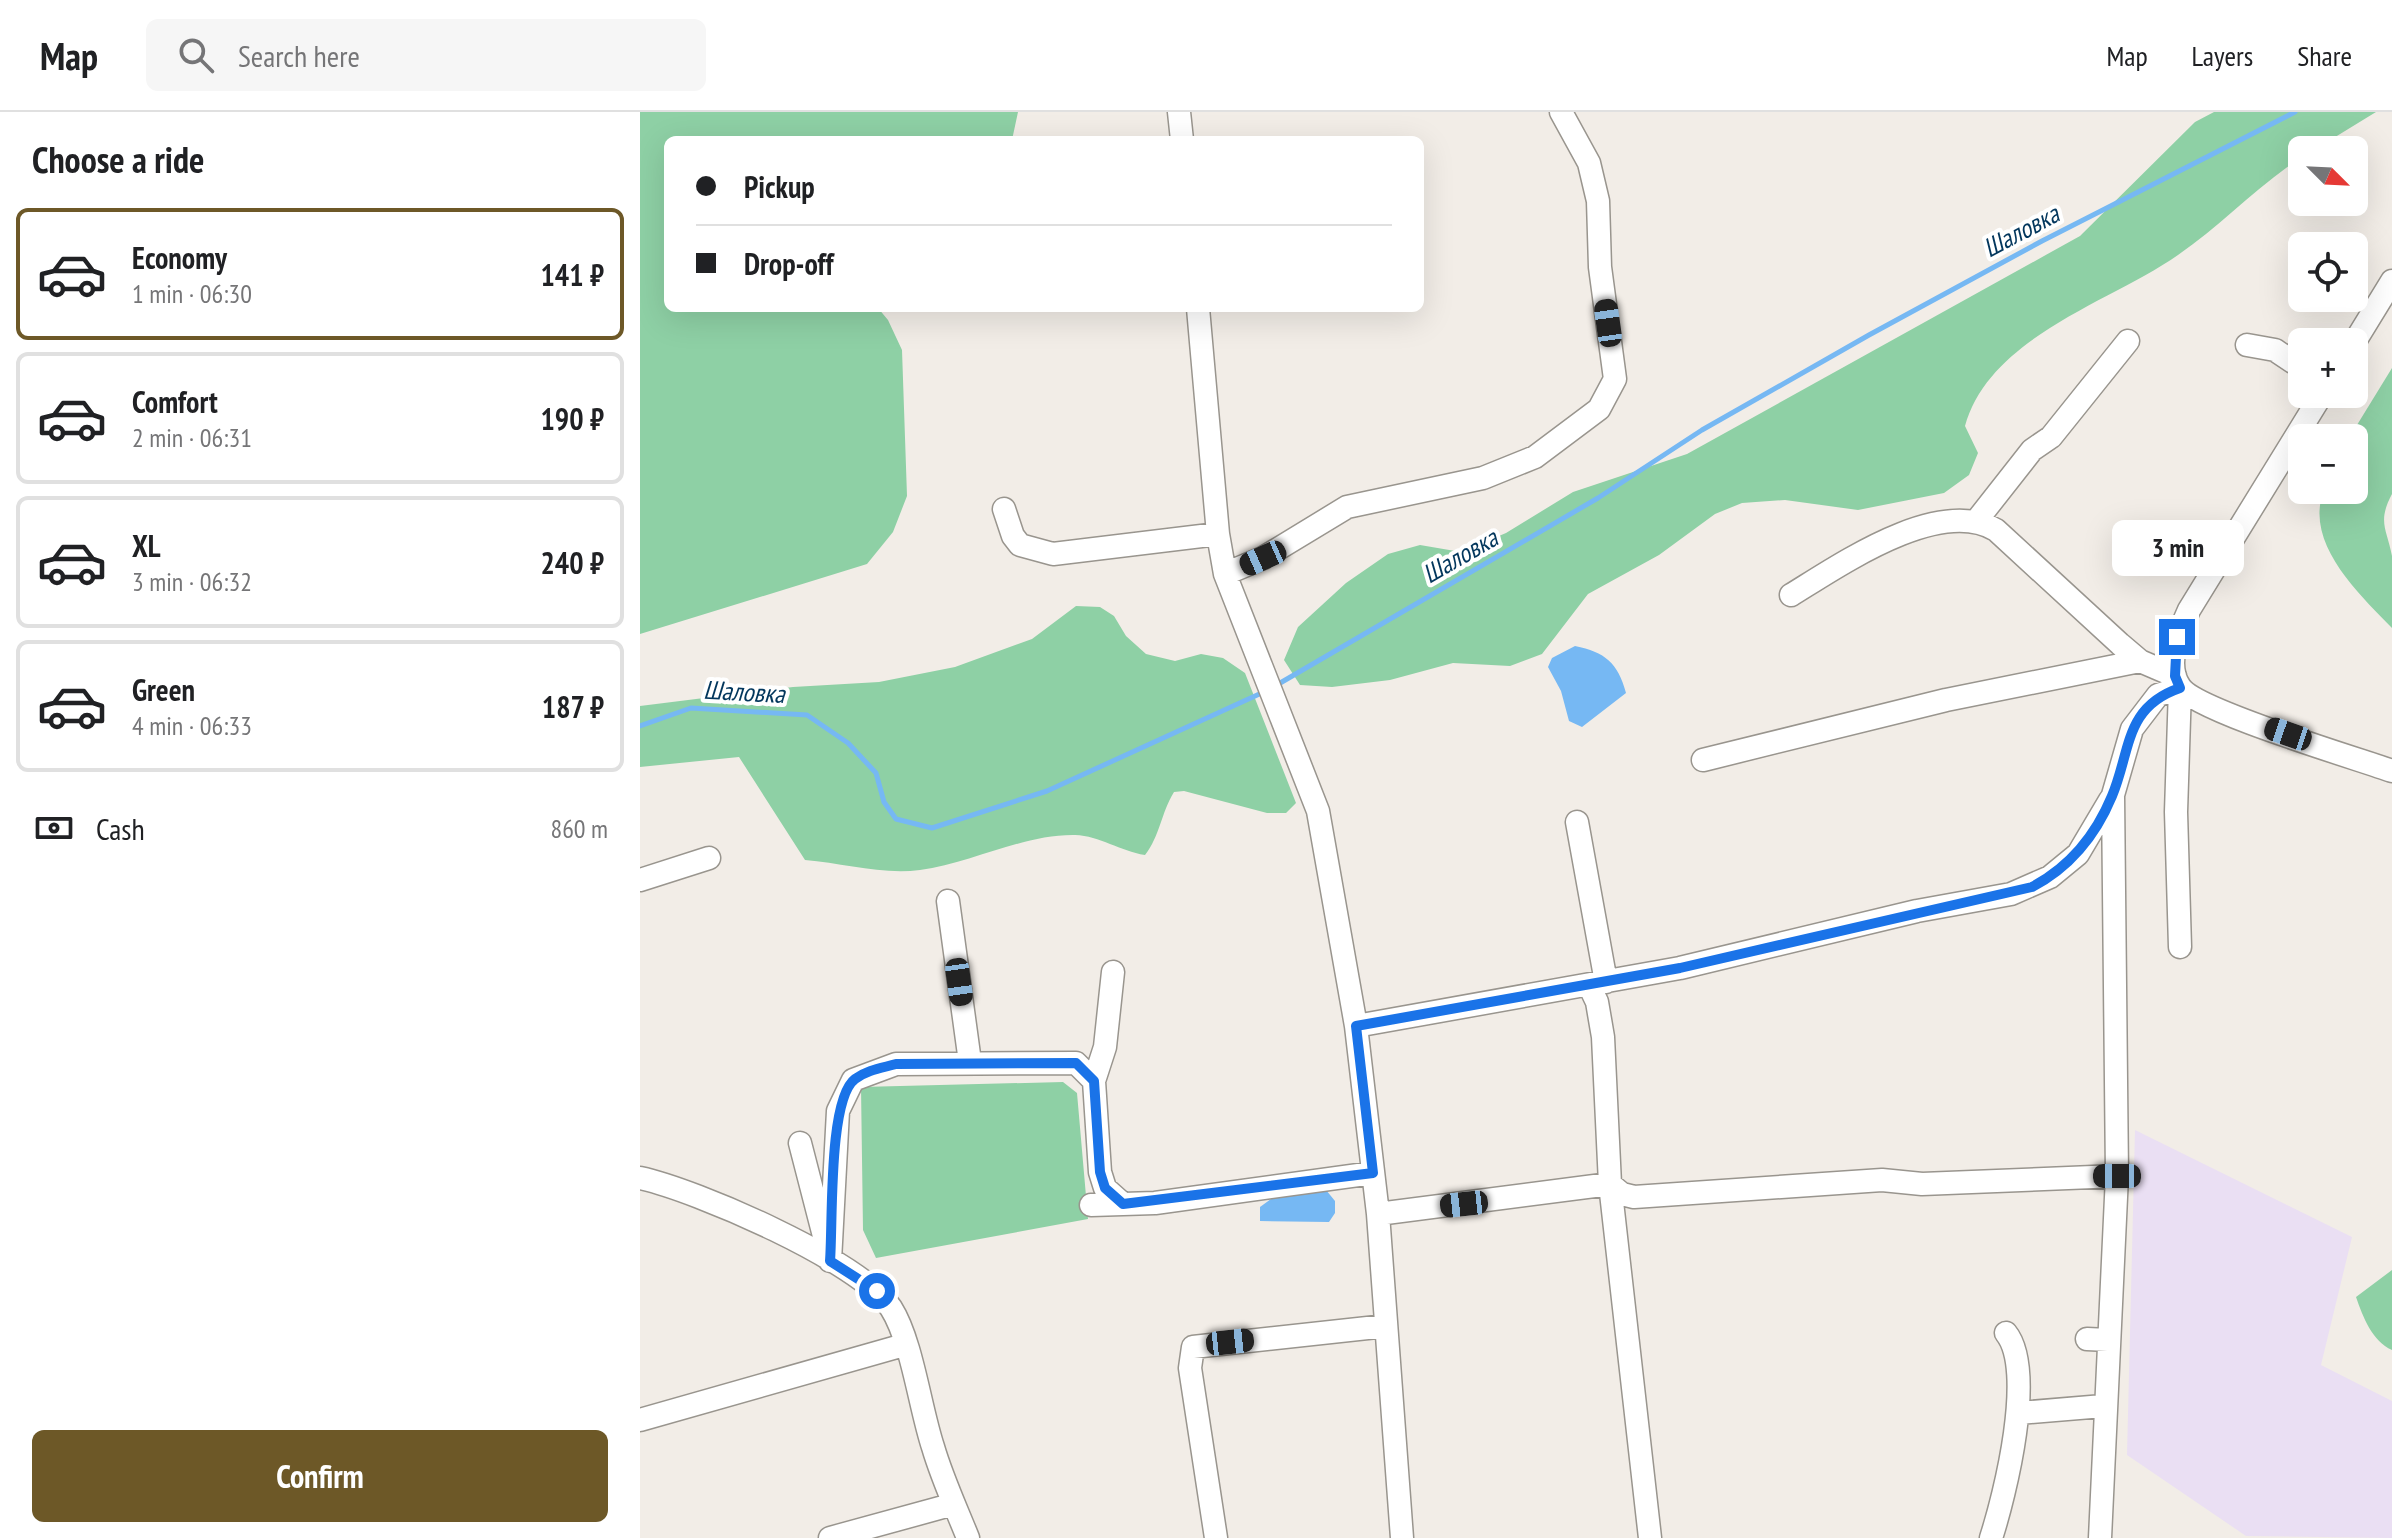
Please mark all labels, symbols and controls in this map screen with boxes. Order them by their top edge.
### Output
search box [146,19,706,91]
text: Map [40,31,98,80]
icon: search [174,33,218,77]
text: Search here [238,36,360,75]
text: Map [2106,37,2148,74]
text: Layers [2192,37,2253,74]
text: Share [2297,37,2352,74]
text: Choose a ride [32,136,204,183]
north arrow [2288,136,2368,216]
map controls [2288,136,2368,504]
text: Pickup [744,167,815,206]
water label: Шаловка [1977,196,2066,264]
button: locate [2288,232,2368,312]
icon: car [36,238,108,310]
text: Economy [132,238,227,277]
text: Drop-off [744,244,834,283]
text: 141 ₽ [540,255,604,294]
text: 1 min · 06:30 [132,277,252,310]
car [1593,298,1623,348]
button: + [2288,328,2368,408]
icon: car [36,382,108,454]
text: Comfort [132,382,218,421]
text: 190 ₽ [540,399,604,438]
text: 2 min · 06:31 [132,421,252,454]
button: − [2288,424,2368,504]
water label: Шаловка [1416,520,1505,590]
callout: 3 min [2111,521,2243,577]
icon: car [36,526,108,598]
text: XL [132,526,161,565]
text: 3 min [2152,531,2204,564]
car [1236,537,1290,579]
text: 240 ₽ [540,543,604,582]
text: 3 min · 06:32 [132,565,252,598]
route end [2159,619,2195,655]
icon: car [36,670,108,742]
text: Green [132,670,195,709]
water label: Шаловка [703,673,787,710]
text: 187 ₽ [542,687,604,726]
text: 4 min · 06:33 [132,709,252,742]
car [2261,715,2315,753]
icon: cash [32,806,76,850]
text: Cash [96,809,145,848]
text: 860 m [550,812,608,845]
car [944,957,974,1007]
car [2093,1164,2141,1188]
car [1439,1190,1489,1218]
route start [859,1273,895,1309]
car [1205,1328,1255,1356]
button: Confirm [32,1430,608,1522]

